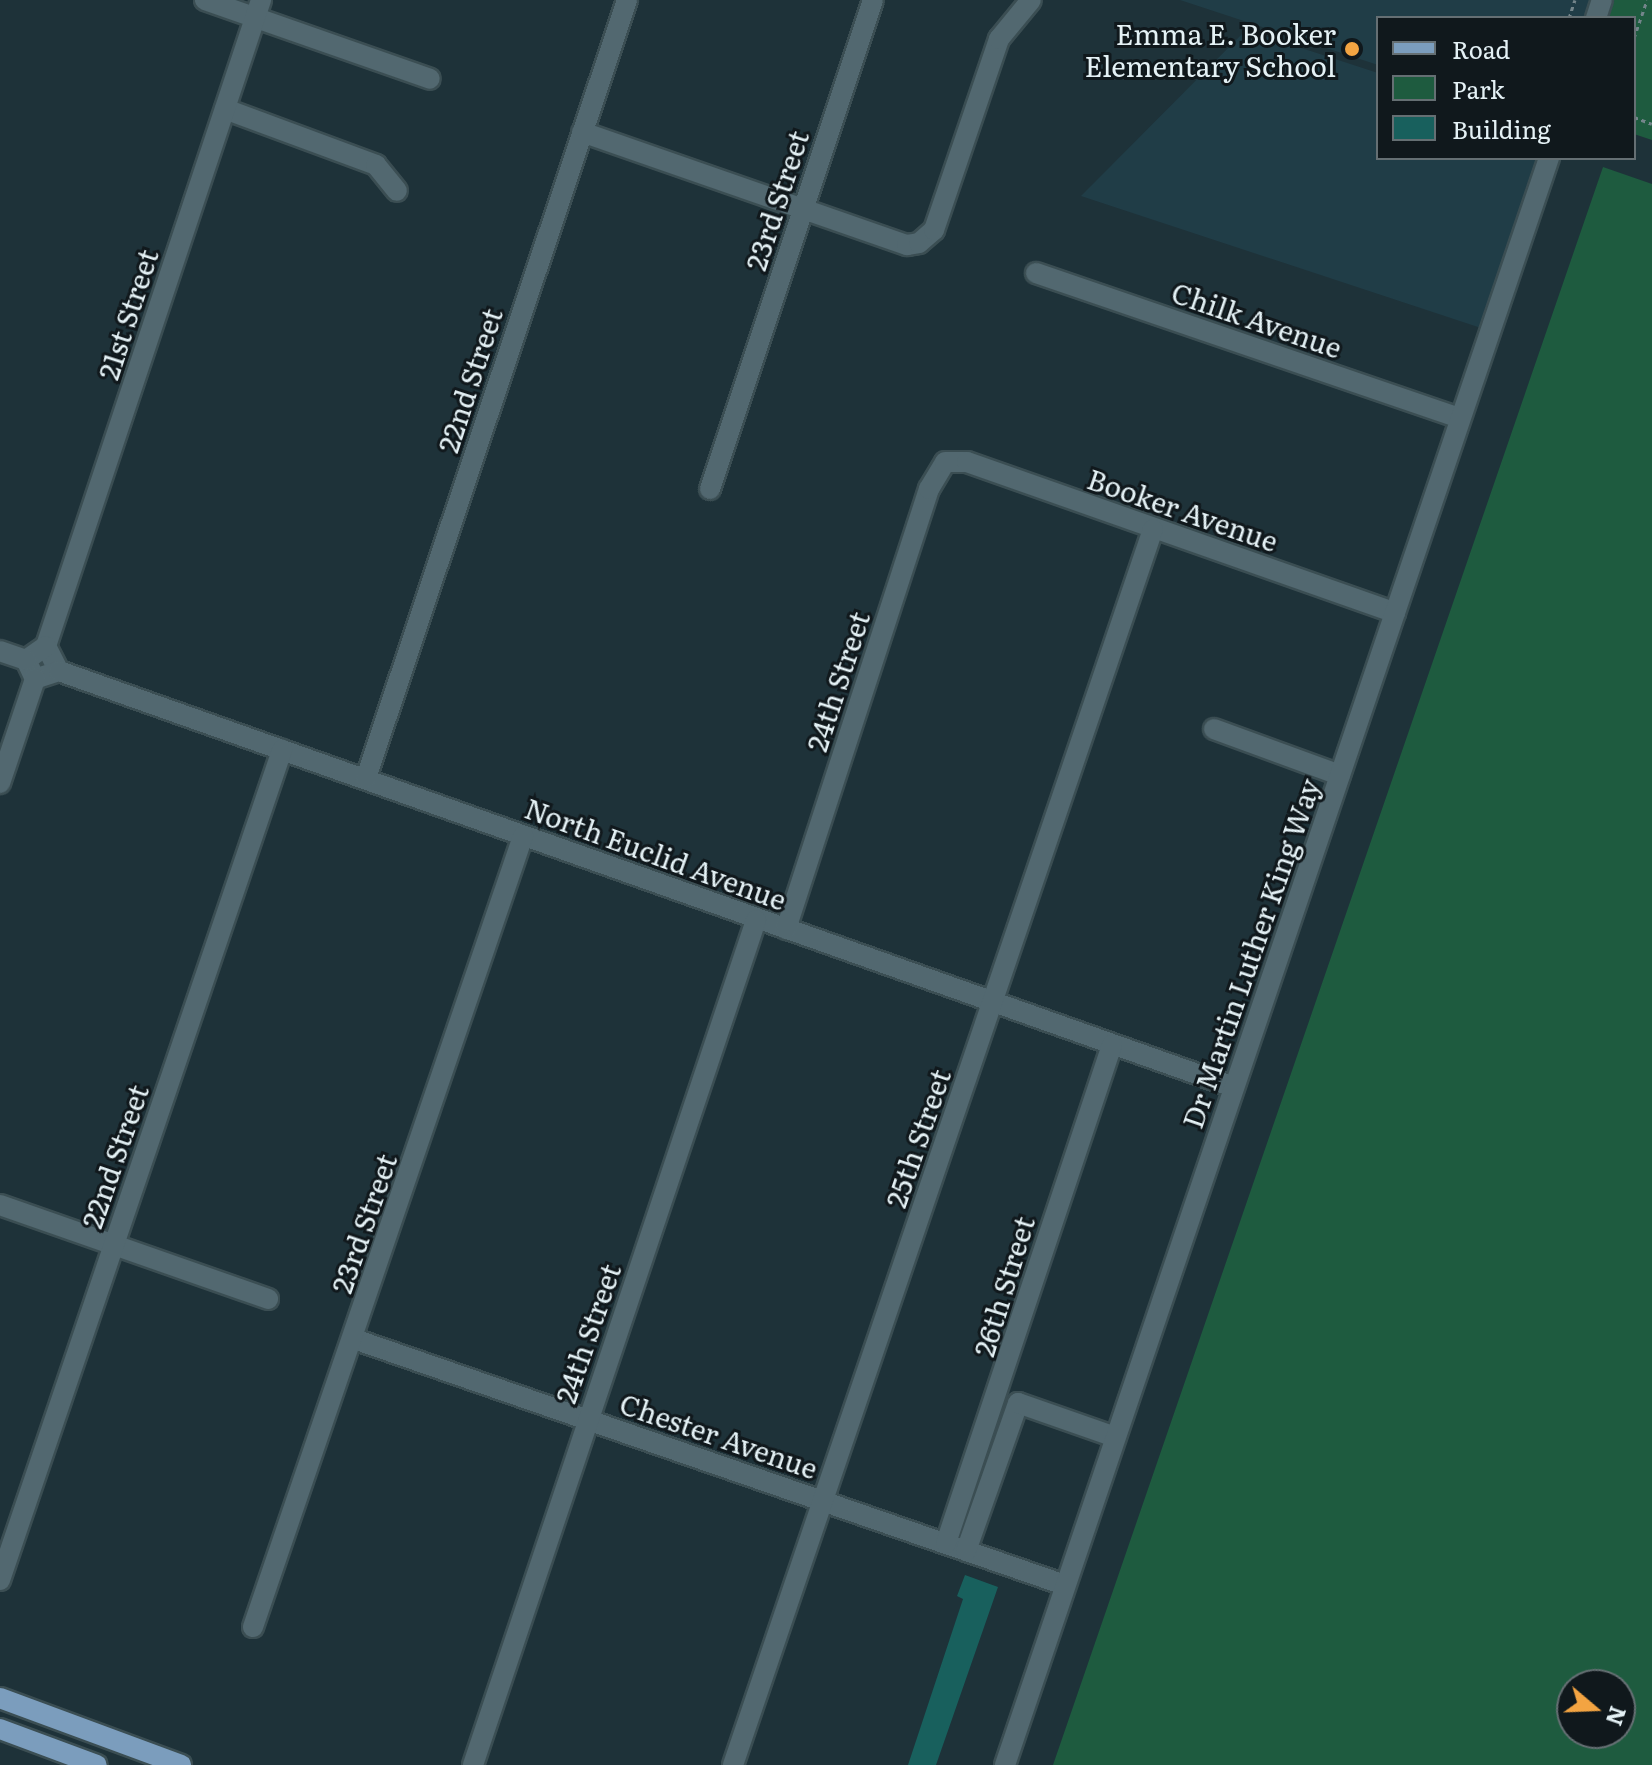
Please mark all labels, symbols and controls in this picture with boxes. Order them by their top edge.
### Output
place label: Emma E. Booker Elementary School [1085,16,1336,82]
legend [1376,16,1636,160]
text: Road [1452,31,1510,66]
marker: Emma E. Booker Elementary School [1343,40,1361,58]
text: Park [1452,71,1505,106]
text: Building [1452,111,1551,146]
street label: 23rd Street [738,126,814,274]
street label: 21st Street [90,245,164,383]
street label: Chilk Avenue [1168,274,1346,364]
street label: 22nd Street [430,304,508,456]
street label: Booker Avenue [1083,461,1283,557]
street label: 24th Street [799,607,875,755]
street label: Dr Martin Luther King Way [1174,774,1326,1132]
street label: North Euclid Avenue [521,790,791,916]
street label: 25th Street [878,1064,956,1212]
street label: 22nd Street [74,1080,154,1232]
street label: 23rd Street [323,1149,403,1297]
street label: 26th Street [966,1212,1040,1360]
street label: 24th Street [547,1259,627,1407]
street label: Chester Avenue [616,1385,822,1485]
north arrow [1556,1669,1636,1749]
text: N [1599,1702,1636,1730]

